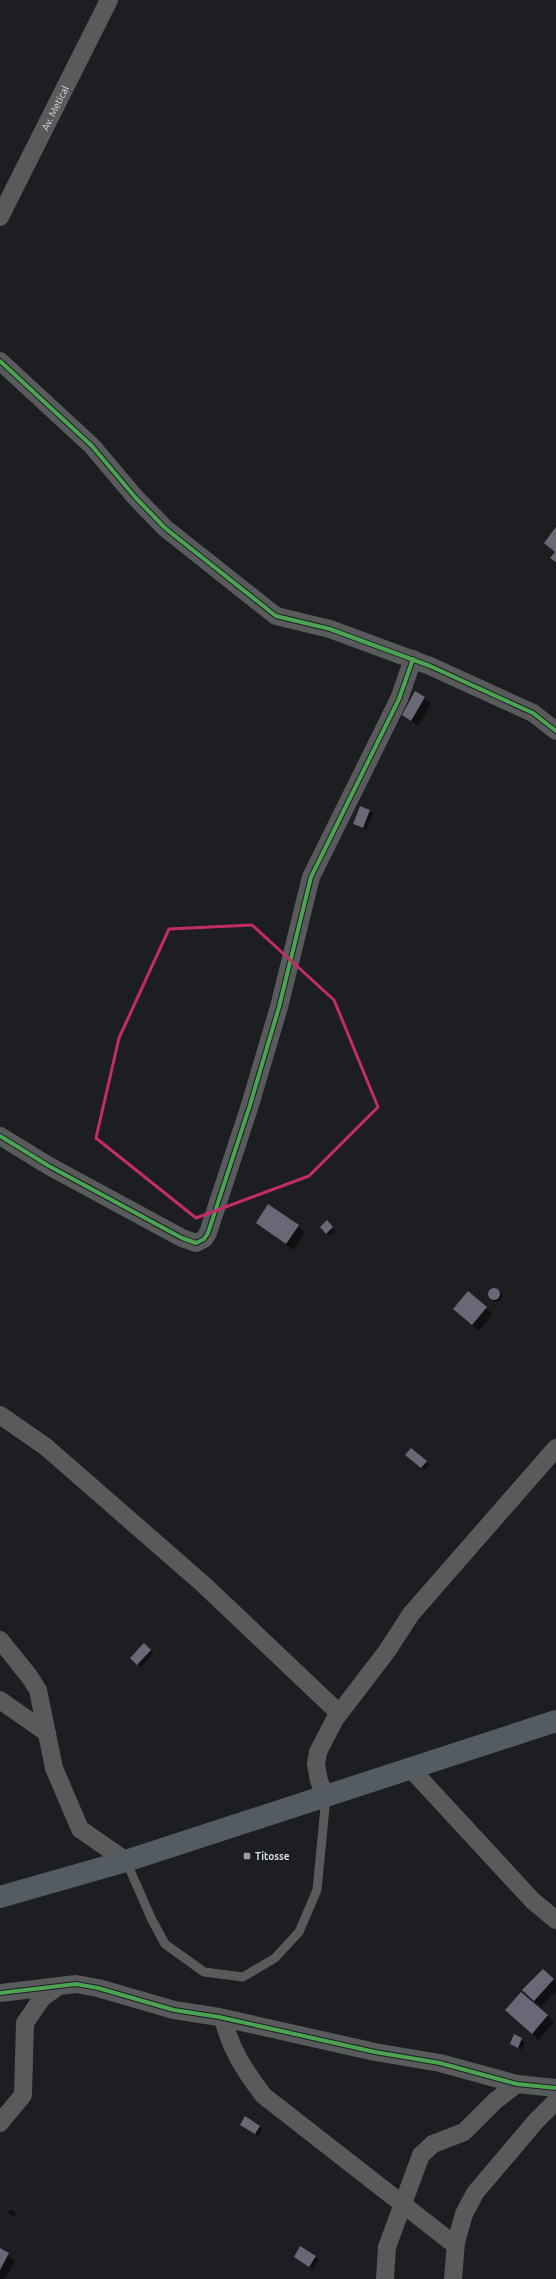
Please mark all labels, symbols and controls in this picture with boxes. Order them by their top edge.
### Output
street label: Av. Metical [39,84,71,132]
marker: Titosse [242,1851,252,1861]
place label: Titosse [255,1851,290,1862]

